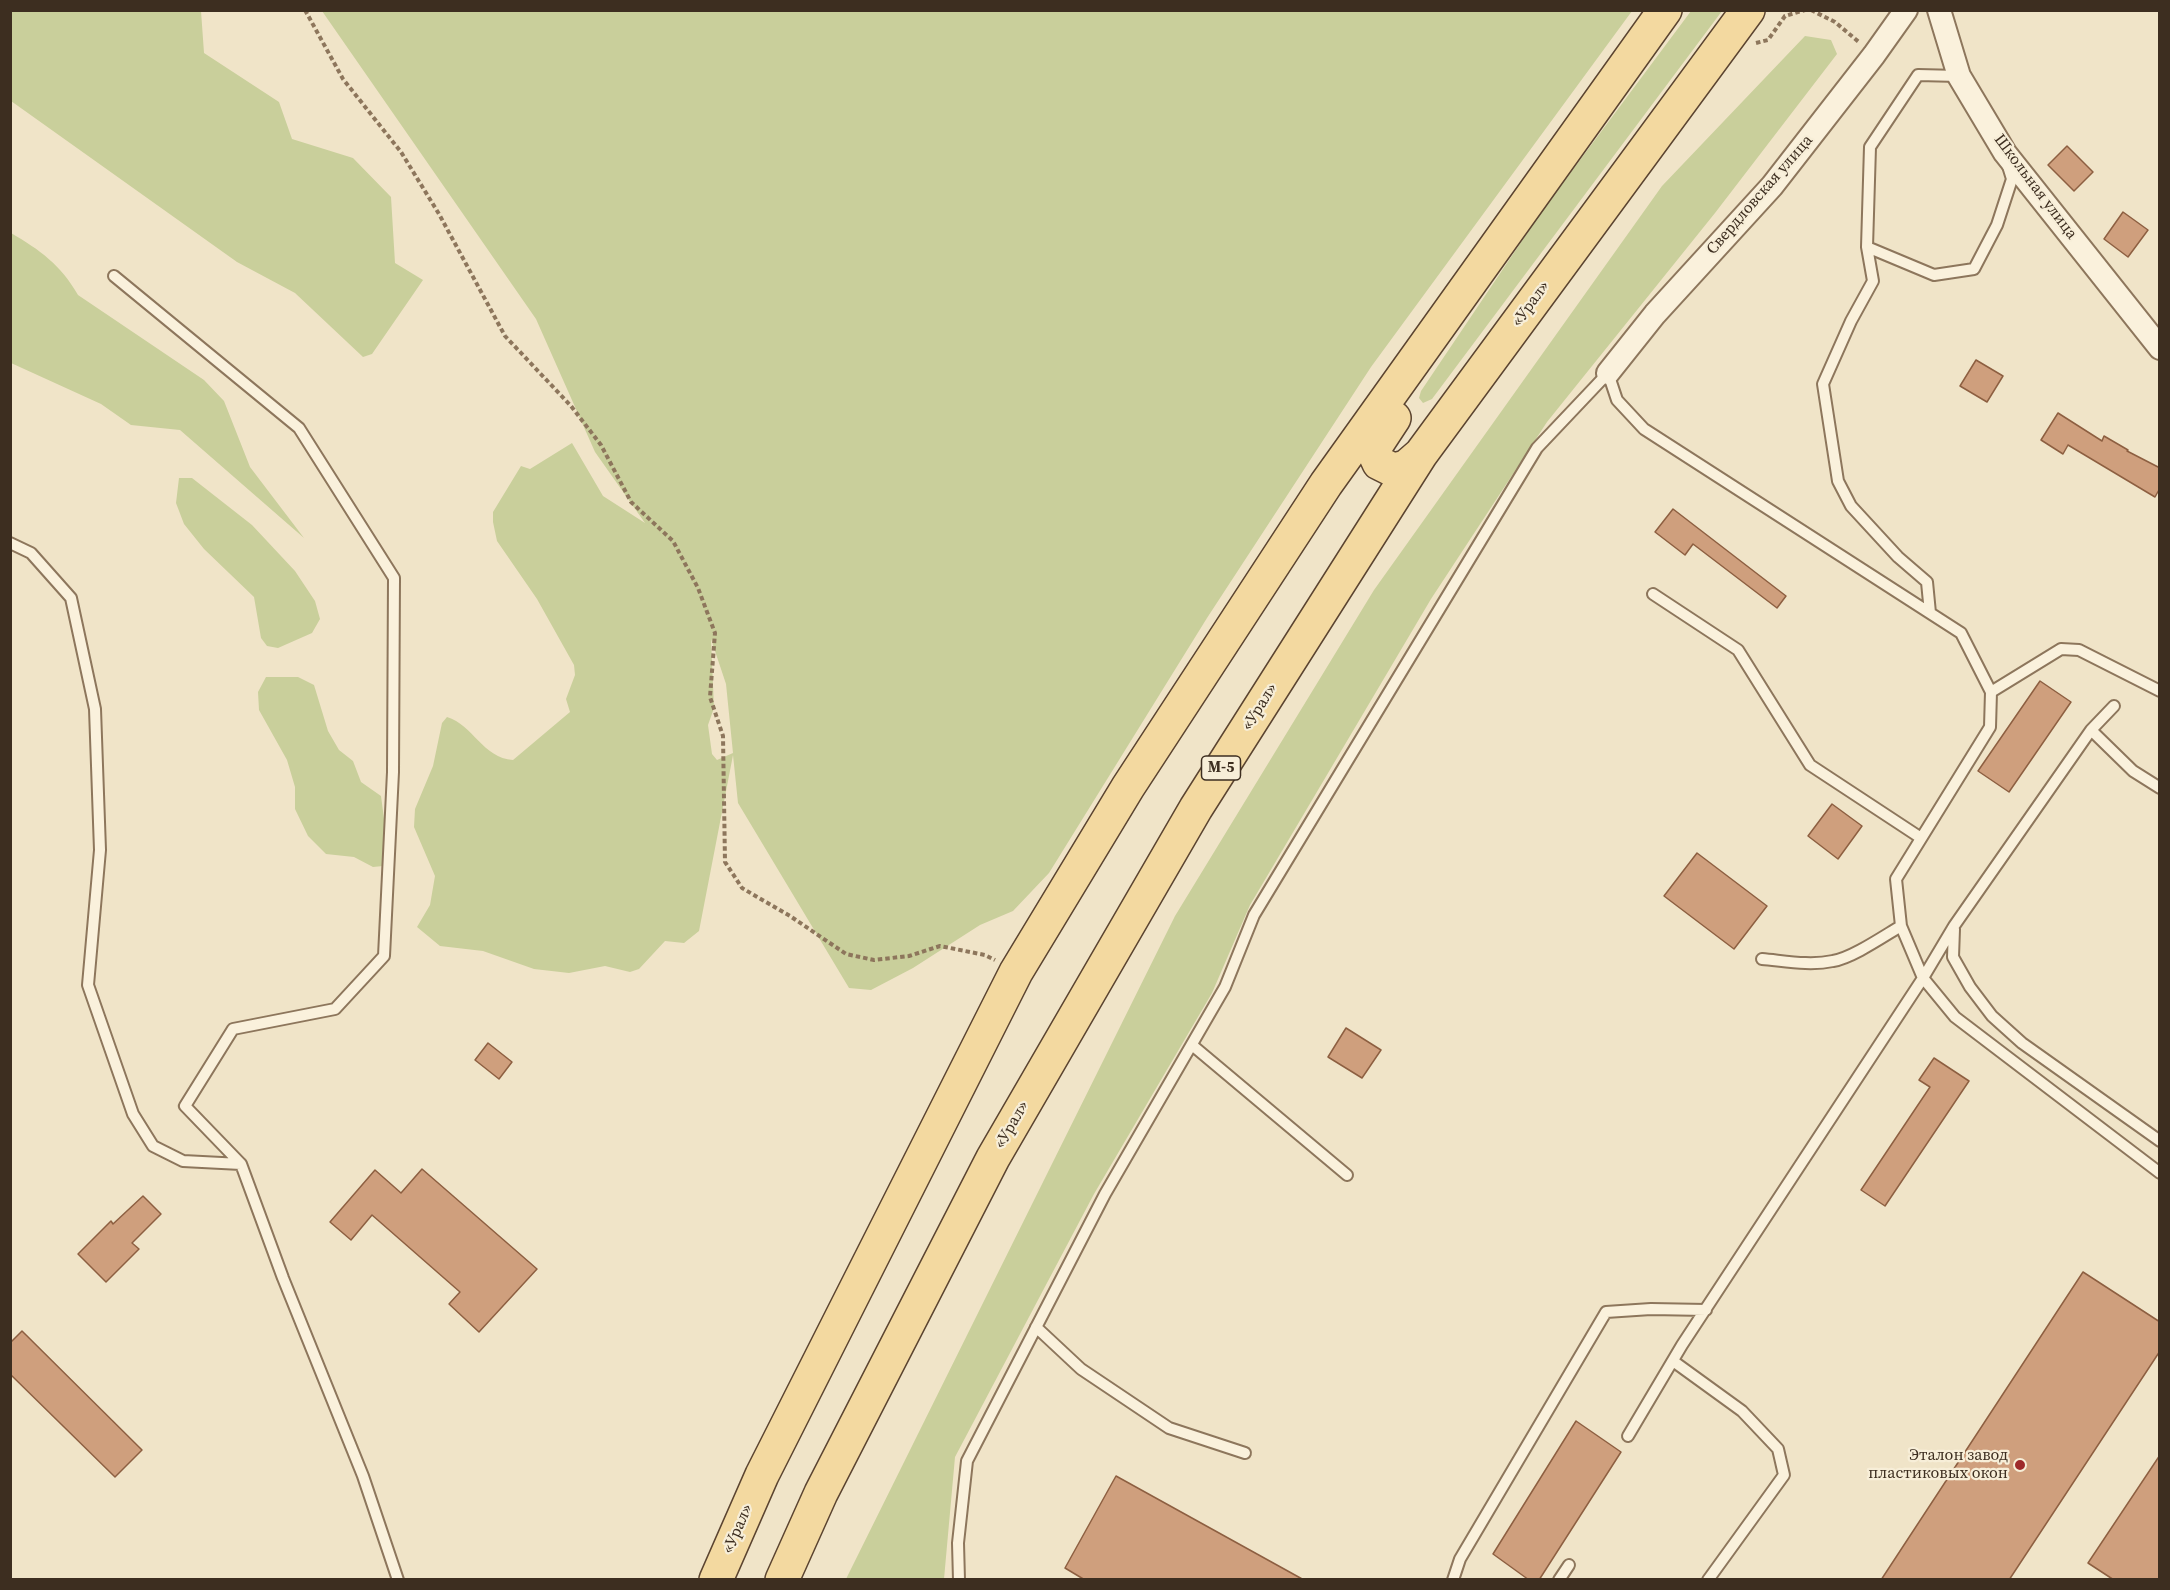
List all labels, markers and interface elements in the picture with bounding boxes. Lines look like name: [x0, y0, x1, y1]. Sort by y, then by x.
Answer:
street label: Свердловская улица: [1703, 131, 1817, 259]
street label: Школьная улица: [1989, 131, 2081, 243]
street label: «Урал»: [1508, 278, 1554, 330]
street label: «Урал»: [1238, 680, 1282, 734]
road number: М-5: [1202, 756, 1240, 780]
street label: «Урал»: [991, 1098, 1033, 1152]
place label: Эталон завод пластиковых окон: [1868, 1446, 2008, 1484]
marker: Эталон завод пластиковых окон: [2013, 1458, 2027, 1472]
street label: «Урал»: [719, 1502, 757, 1556]

